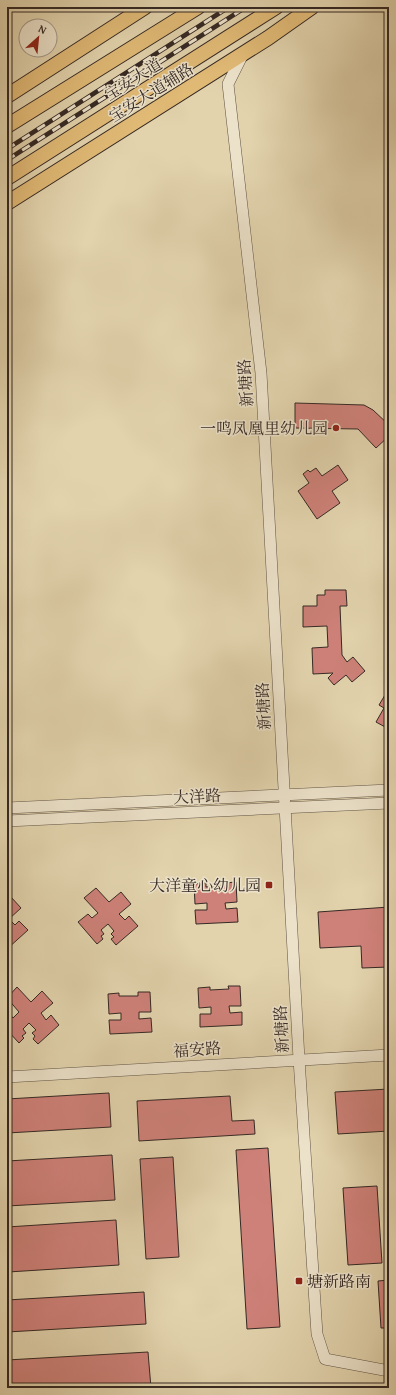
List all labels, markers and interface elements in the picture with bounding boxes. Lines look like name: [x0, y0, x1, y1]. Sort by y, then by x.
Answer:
north arrow: [18, 18, 58, 58]
text: N: [36, 20, 50, 38]
street label: 宝安大道: [99, 52, 167, 106]
street label: 宝安大道辅路: [104, 56, 198, 128]
street label: 新塘路: [231, 358, 259, 408]
place label: 一鸣凤凰里幼儿园: [200, 416, 328, 440]
marker: 一鸣凤凰里幼儿园: [331, 423, 341, 433]
street label: 新塘路: [250, 681, 276, 731]
street label: 大洋路: [172, 783, 222, 809]
place label: 大洋童心幼儿园: [149, 873, 261, 897]
marker: 大洋童心幼儿园: [264, 880, 274, 890]
street label: 新塘路: [268, 1004, 294, 1054]
street label: 福安路: [172, 1035, 222, 1063]
place label: 塘新路南: [307, 1269, 371, 1293]
marker: 塘新路南: [294, 1276, 304, 1286]

